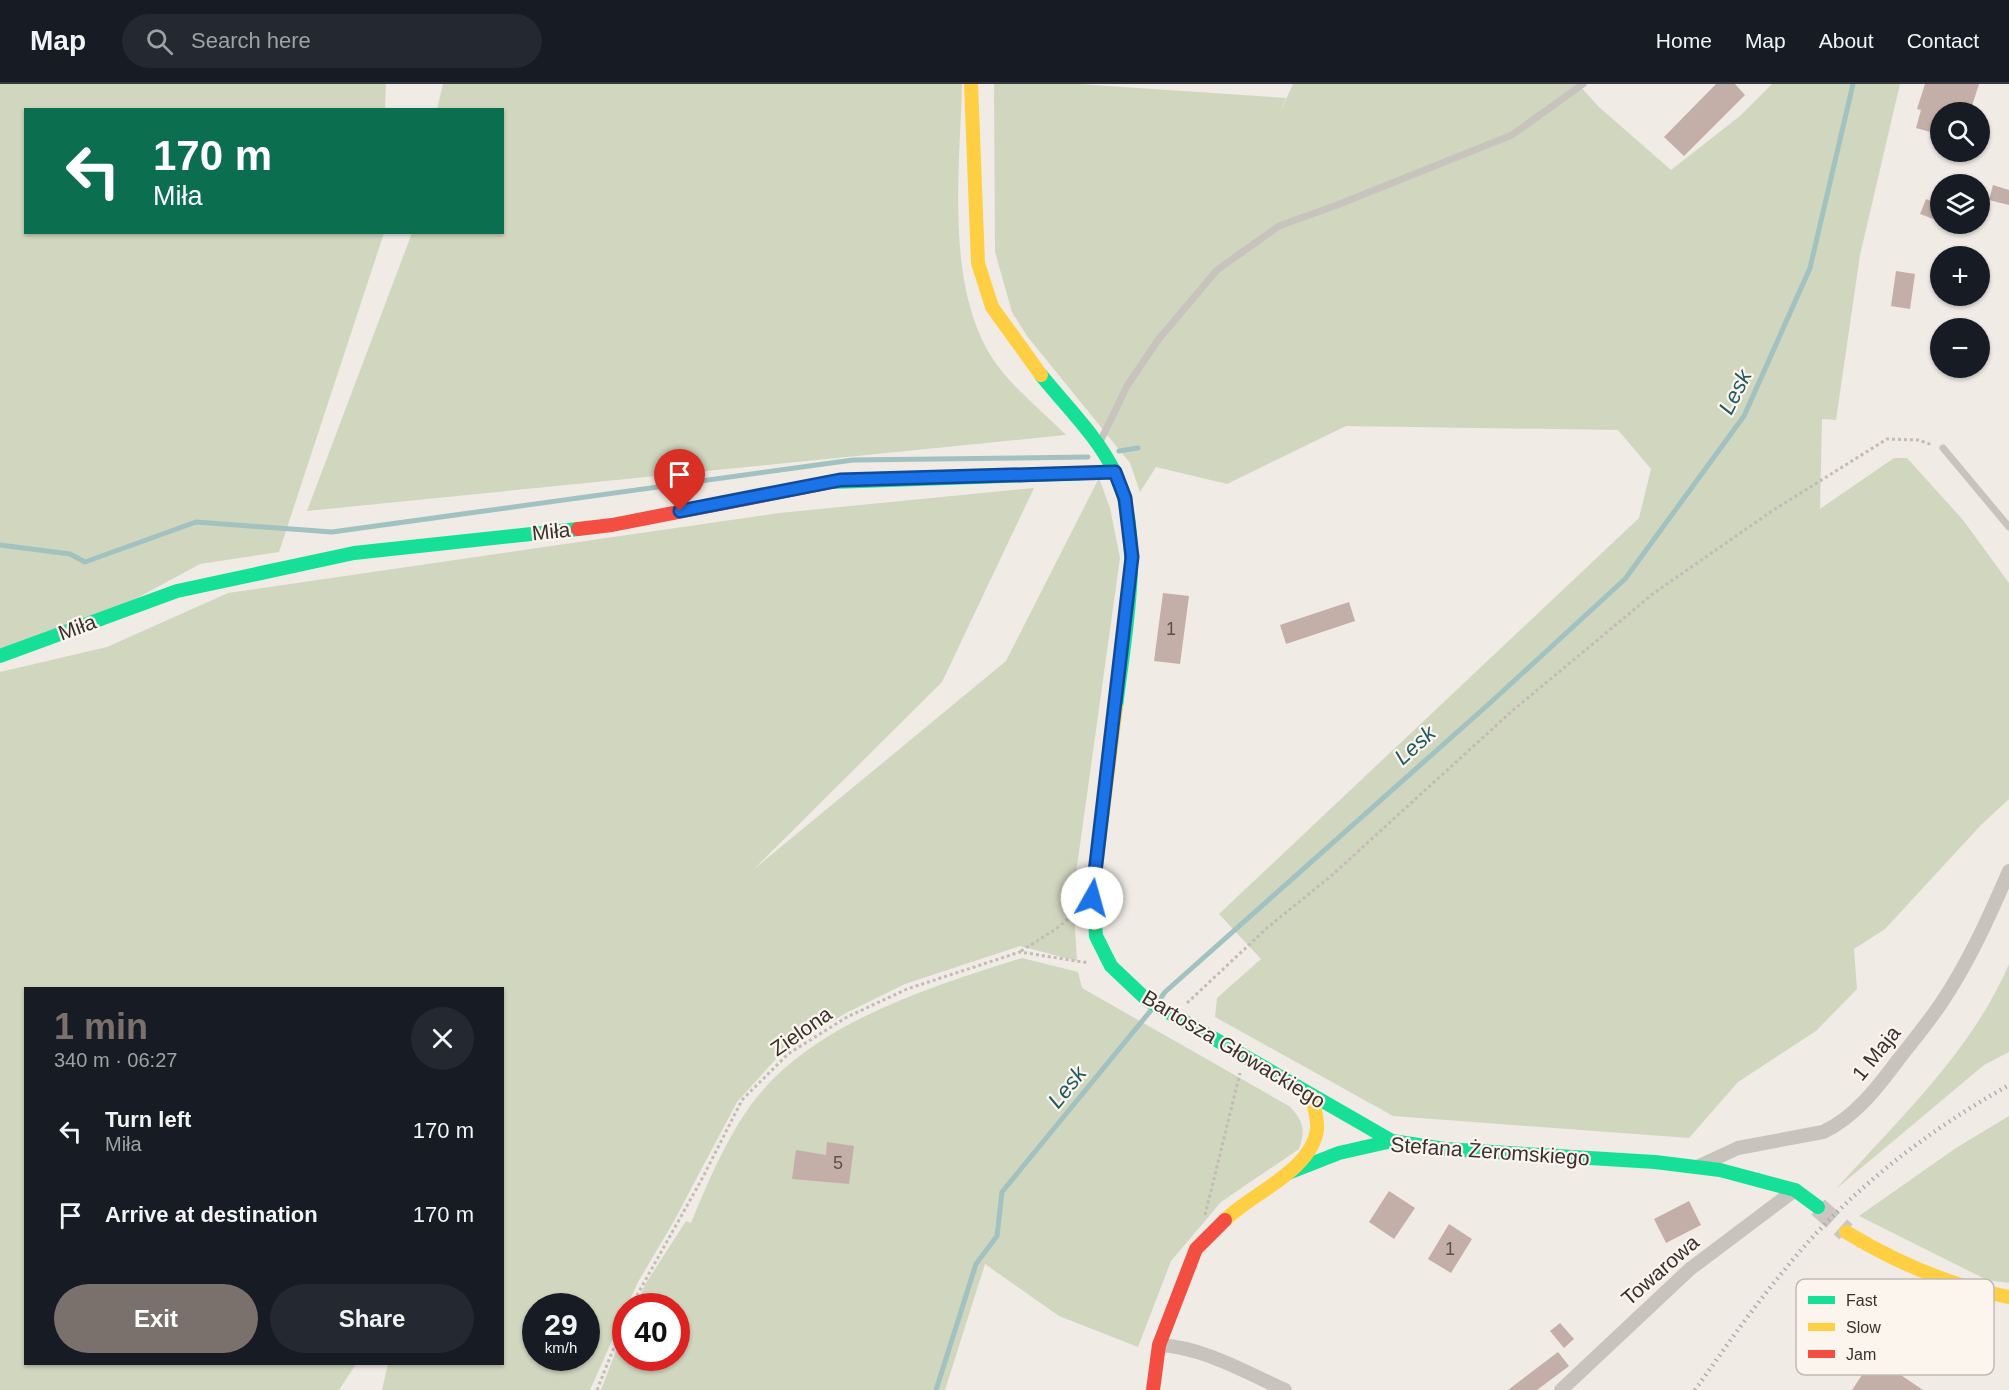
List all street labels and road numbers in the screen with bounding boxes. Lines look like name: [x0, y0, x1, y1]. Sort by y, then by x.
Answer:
street label: Miła: [531, 518, 572, 544]
street label: Miła: [55, 610, 99, 644]
street label: Bartosza Głowackiego: [1139, 985, 1329, 1113]
street label: Zielona: [766, 1002, 836, 1060]
street label: 1 Maja: [1847, 1021, 1905, 1085]
street label: Stefana Żeromskiego: [1390, 1133, 1590, 1169]
street label: Towarowa: [1617, 1230, 1703, 1310]

